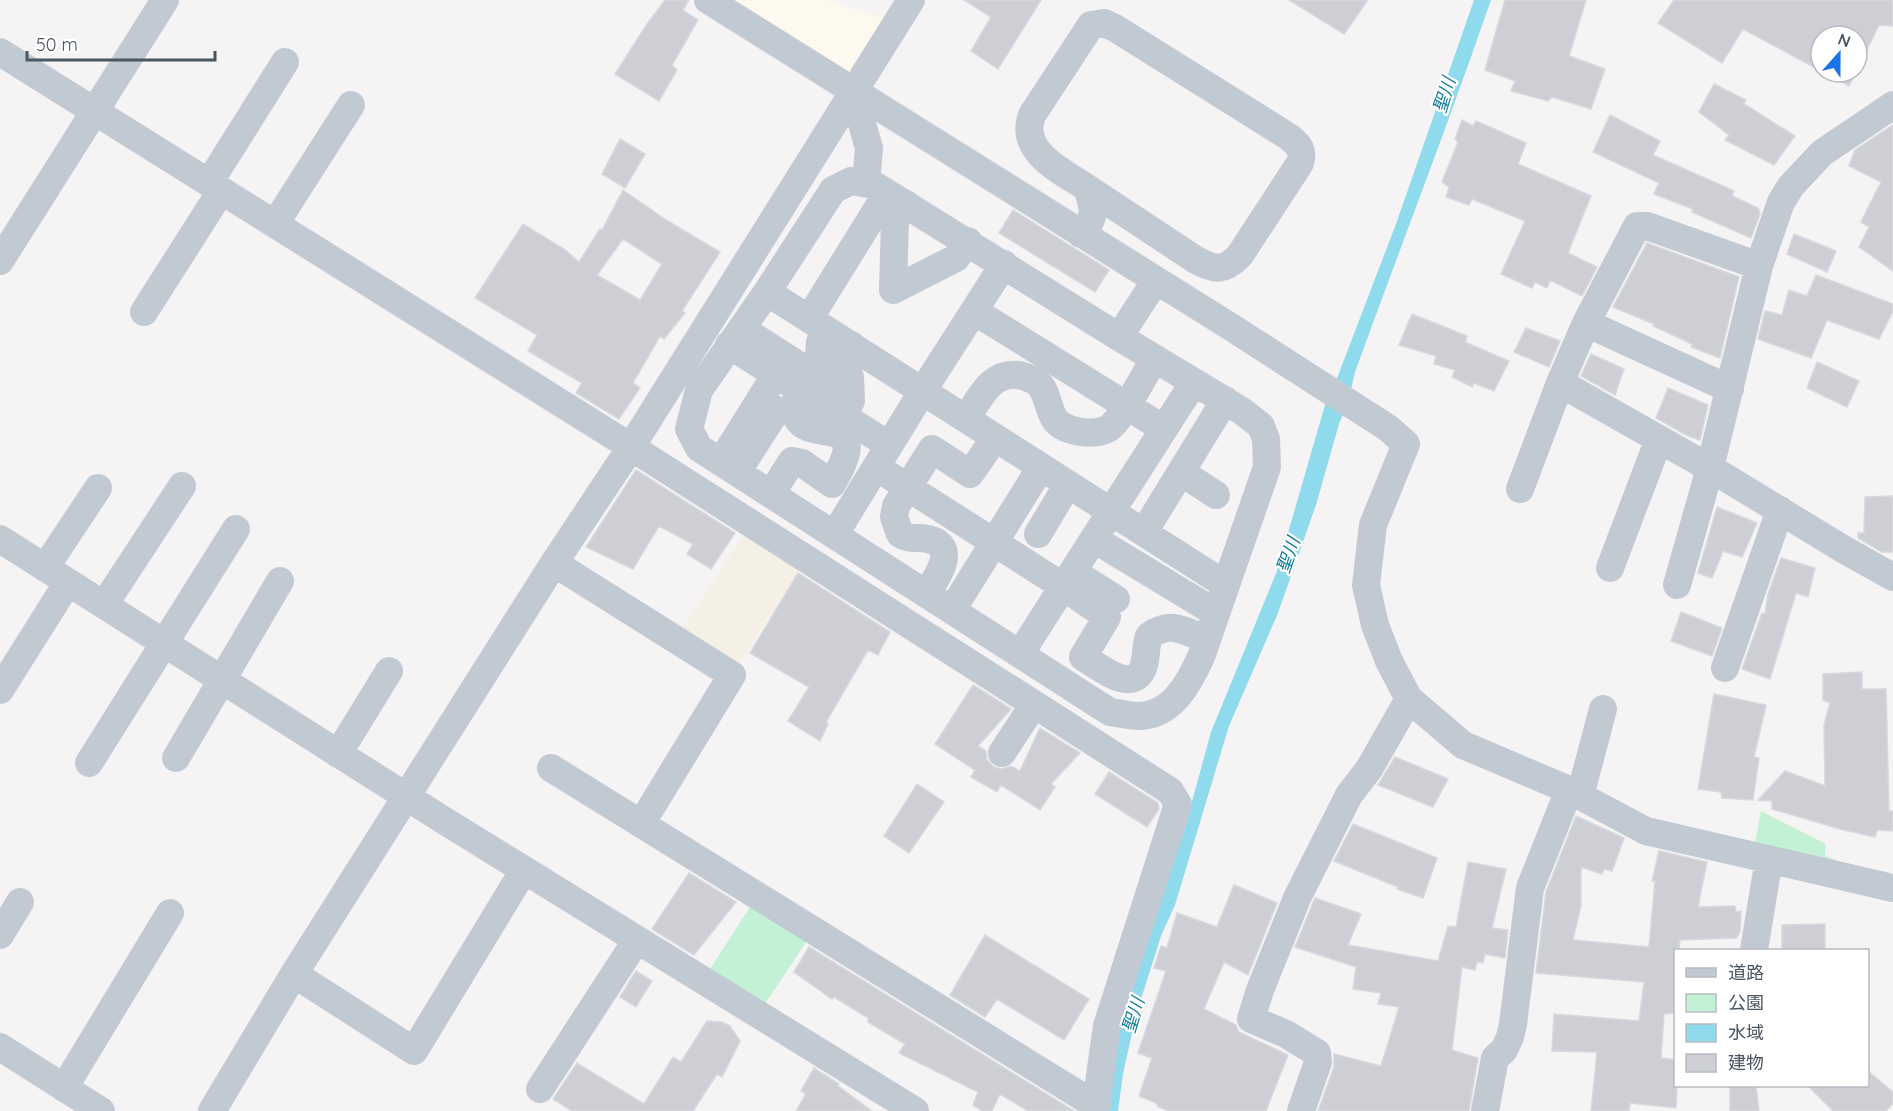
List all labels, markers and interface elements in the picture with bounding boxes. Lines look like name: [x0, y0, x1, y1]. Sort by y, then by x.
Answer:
scale bar: [27, 24, 214, 62]
north arrow: [1809, 24, 1869, 84]
text: N: [1835, 29, 1853, 51]
text: 50 m: [36, 33, 78, 56]
water label: 聖川: [1428, 73, 1461, 116]
water label: 聖川: [1271, 532, 1305, 576]
legend: [1674, 949, 1869, 1087]
text: 道路: [1728, 961, 1764, 984]
text: 公園: [1728, 991, 1764, 1014]
water label: 聖川: [1117, 993, 1150, 1036]
text: 水域: [1728, 1021, 1764, 1044]
text: 建物: [1728, 1051, 1764, 1074]

